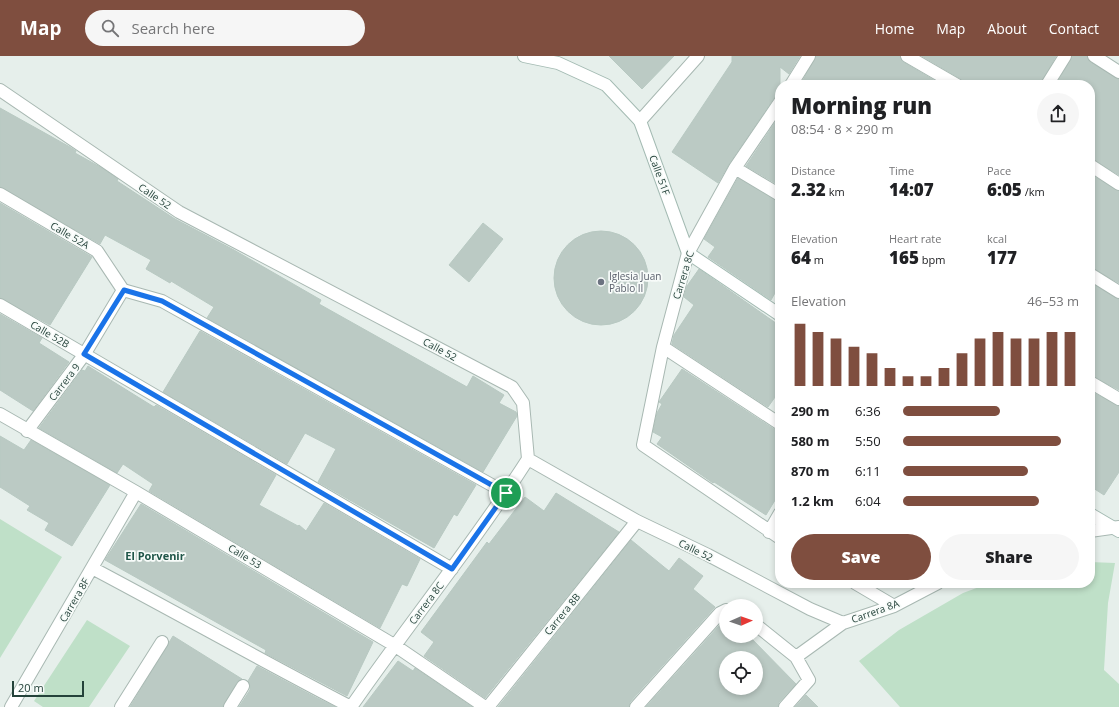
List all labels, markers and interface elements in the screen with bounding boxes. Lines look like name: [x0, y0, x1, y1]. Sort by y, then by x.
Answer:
search box: [85, 10, 365, 46]
text: Map: [20, 15, 61, 41]
icon: search: [99, 17, 121, 39]
text: Search here: [131, 18, 215, 38]
text: Home: [875, 19, 914, 38]
text: Map: [936, 19, 965, 38]
text: About: [987, 19, 1027, 38]
text: Contact: [1049, 19, 1099, 38]
text: Morning run: [791, 90, 932, 120]
button: share: [1037, 93, 1079, 135]
text: 08:54 · 8 × 290 m: [791, 120, 894, 138]
street label: Calle 51F: [646, 153, 674, 197]
text: Distance: [791, 163, 835, 178]
text: Time: [889, 163, 914, 178]
text: Pace: [987, 163, 1011, 178]
text: 2.32: [791, 178, 826, 201]
text: 14:07: [889, 178, 934, 201]
text: 6:05: [987, 178, 1022, 201]
street label: Calle 52: [136, 180, 174, 212]
text: km: [826, 184, 845, 199]
text: /km: [1022, 184, 1045, 199]
street label: Calle 52A: [48, 218, 93, 252]
text: Elevation: [791, 231, 838, 246]
text: Heart rate: [889, 231, 941, 246]
text: kcal: [987, 231, 1007, 246]
text: 64: [791, 246, 811, 269]
text: 165: [889, 246, 919, 269]
text: 177: [987, 246, 1017, 269]
street label: Carrera 8C: [669, 249, 697, 301]
text: m: [811, 252, 824, 267]
text: bpm: [919, 252, 945, 267]
place label: Iglesia Juan Pablo II: [609, 269, 661, 295]
marker: Iglesia Juan Pablo II: [596, 277, 606, 287]
text: Elevation: [791, 292, 846, 310]
text: 46–53 m: [1027, 292, 1079, 310]
street label: Calle 52B: [28, 317, 72, 351]
street label: Calle 52: [421, 334, 460, 364]
street label: Carrera 9: [45, 360, 83, 404]
text: 290 m: [791, 402, 829, 420]
text: 6:36: [855, 402, 881, 420]
text: 580 m: [791, 432, 829, 450]
text: 5:50: [855, 432, 881, 450]
text: 870 m: [791, 462, 829, 480]
text: 6:11: [855, 462, 881, 480]
pin: [489, 476, 523, 510]
icon: arrive: [495, 482, 517, 504]
text: 1.2 km: [791, 492, 834, 510]
text: 6:04: [855, 492, 881, 510]
button: Save: [791, 534, 931, 580]
button: Share: [939, 534, 1079, 580]
street label: Calle 52: [677, 536, 716, 564]
street label: Calle 53: [226, 541, 265, 572]
district label: El Porvenir: [125, 548, 185, 563]
street label: Carrera 8F: [56, 575, 92, 625]
street label: Carrera 8C: [405, 579, 447, 627]
street label: Carrera 8B: [541, 590, 583, 638]
street label: Carrera 8A: [849, 596, 901, 626]
north arrow: [719, 599, 763, 643]
map controls: [719, 599, 763, 695]
button: locate: [719, 651, 763, 695]
scale bar: [12, 679, 84, 698]
text: 20 m: [18, 680, 44, 695]

